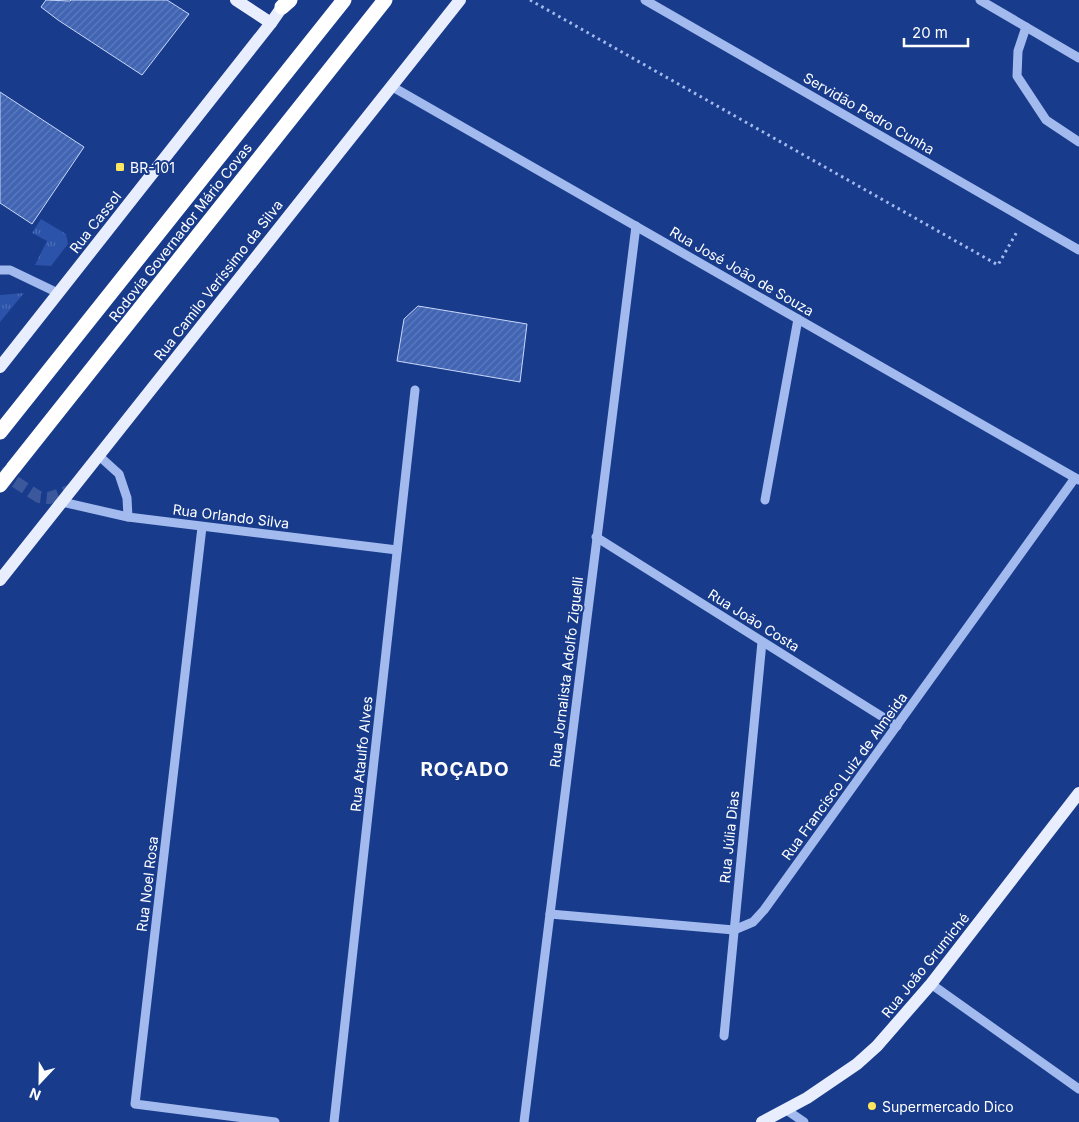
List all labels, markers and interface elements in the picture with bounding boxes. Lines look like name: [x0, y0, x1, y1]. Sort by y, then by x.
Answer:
scale bar: [904, 15, 968, 47]
text: 20 m: [912, 23, 948, 42]
street label: Servidão Pedro Cunha: [800, 69, 938, 157]
street label: Rodovia Governador Mário Covas: [105, 139, 255, 325]
place label: BR-101: [130, 159, 175, 176]
marker: BR-101: [114, 161, 126, 173]
street label: Rua Cassol: [66, 188, 124, 256]
street label: Rua Camilo Veríssimo da Silva: [150, 196, 286, 364]
street label: Rua José João de Souza: [667, 223, 817, 319]
street label: Rua Orlando Silva: [172, 500, 290, 532]
street label: Rua Jornalista Adolfo Ziguelli: [546, 576, 586, 768]
street label: Rua João Costa: [705, 585, 803, 655]
street label: Rua Francisco Luiz de Almeida: [778, 689, 910, 863]
street label: Rua Ataulfo Alves: [346, 695, 376, 813]
district label: ROÇADO: [420, 758, 510, 781]
street label: Rua Júlia Dias: [716, 790, 742, 884]
street label: Rua Noel Rosa: [133, 835, 161, 933]
street label: Rua João Grumiché: [878, 909, 972, 1021]
north arrow: [15, 1057, 65, 1107]
text: N: [27, 1085, 43, 1104]
place label: Supermercado Dico: [882, 1098, 1014, 1115]
marker: Supermercado Dico: [866, 1100, 878, 1112]

